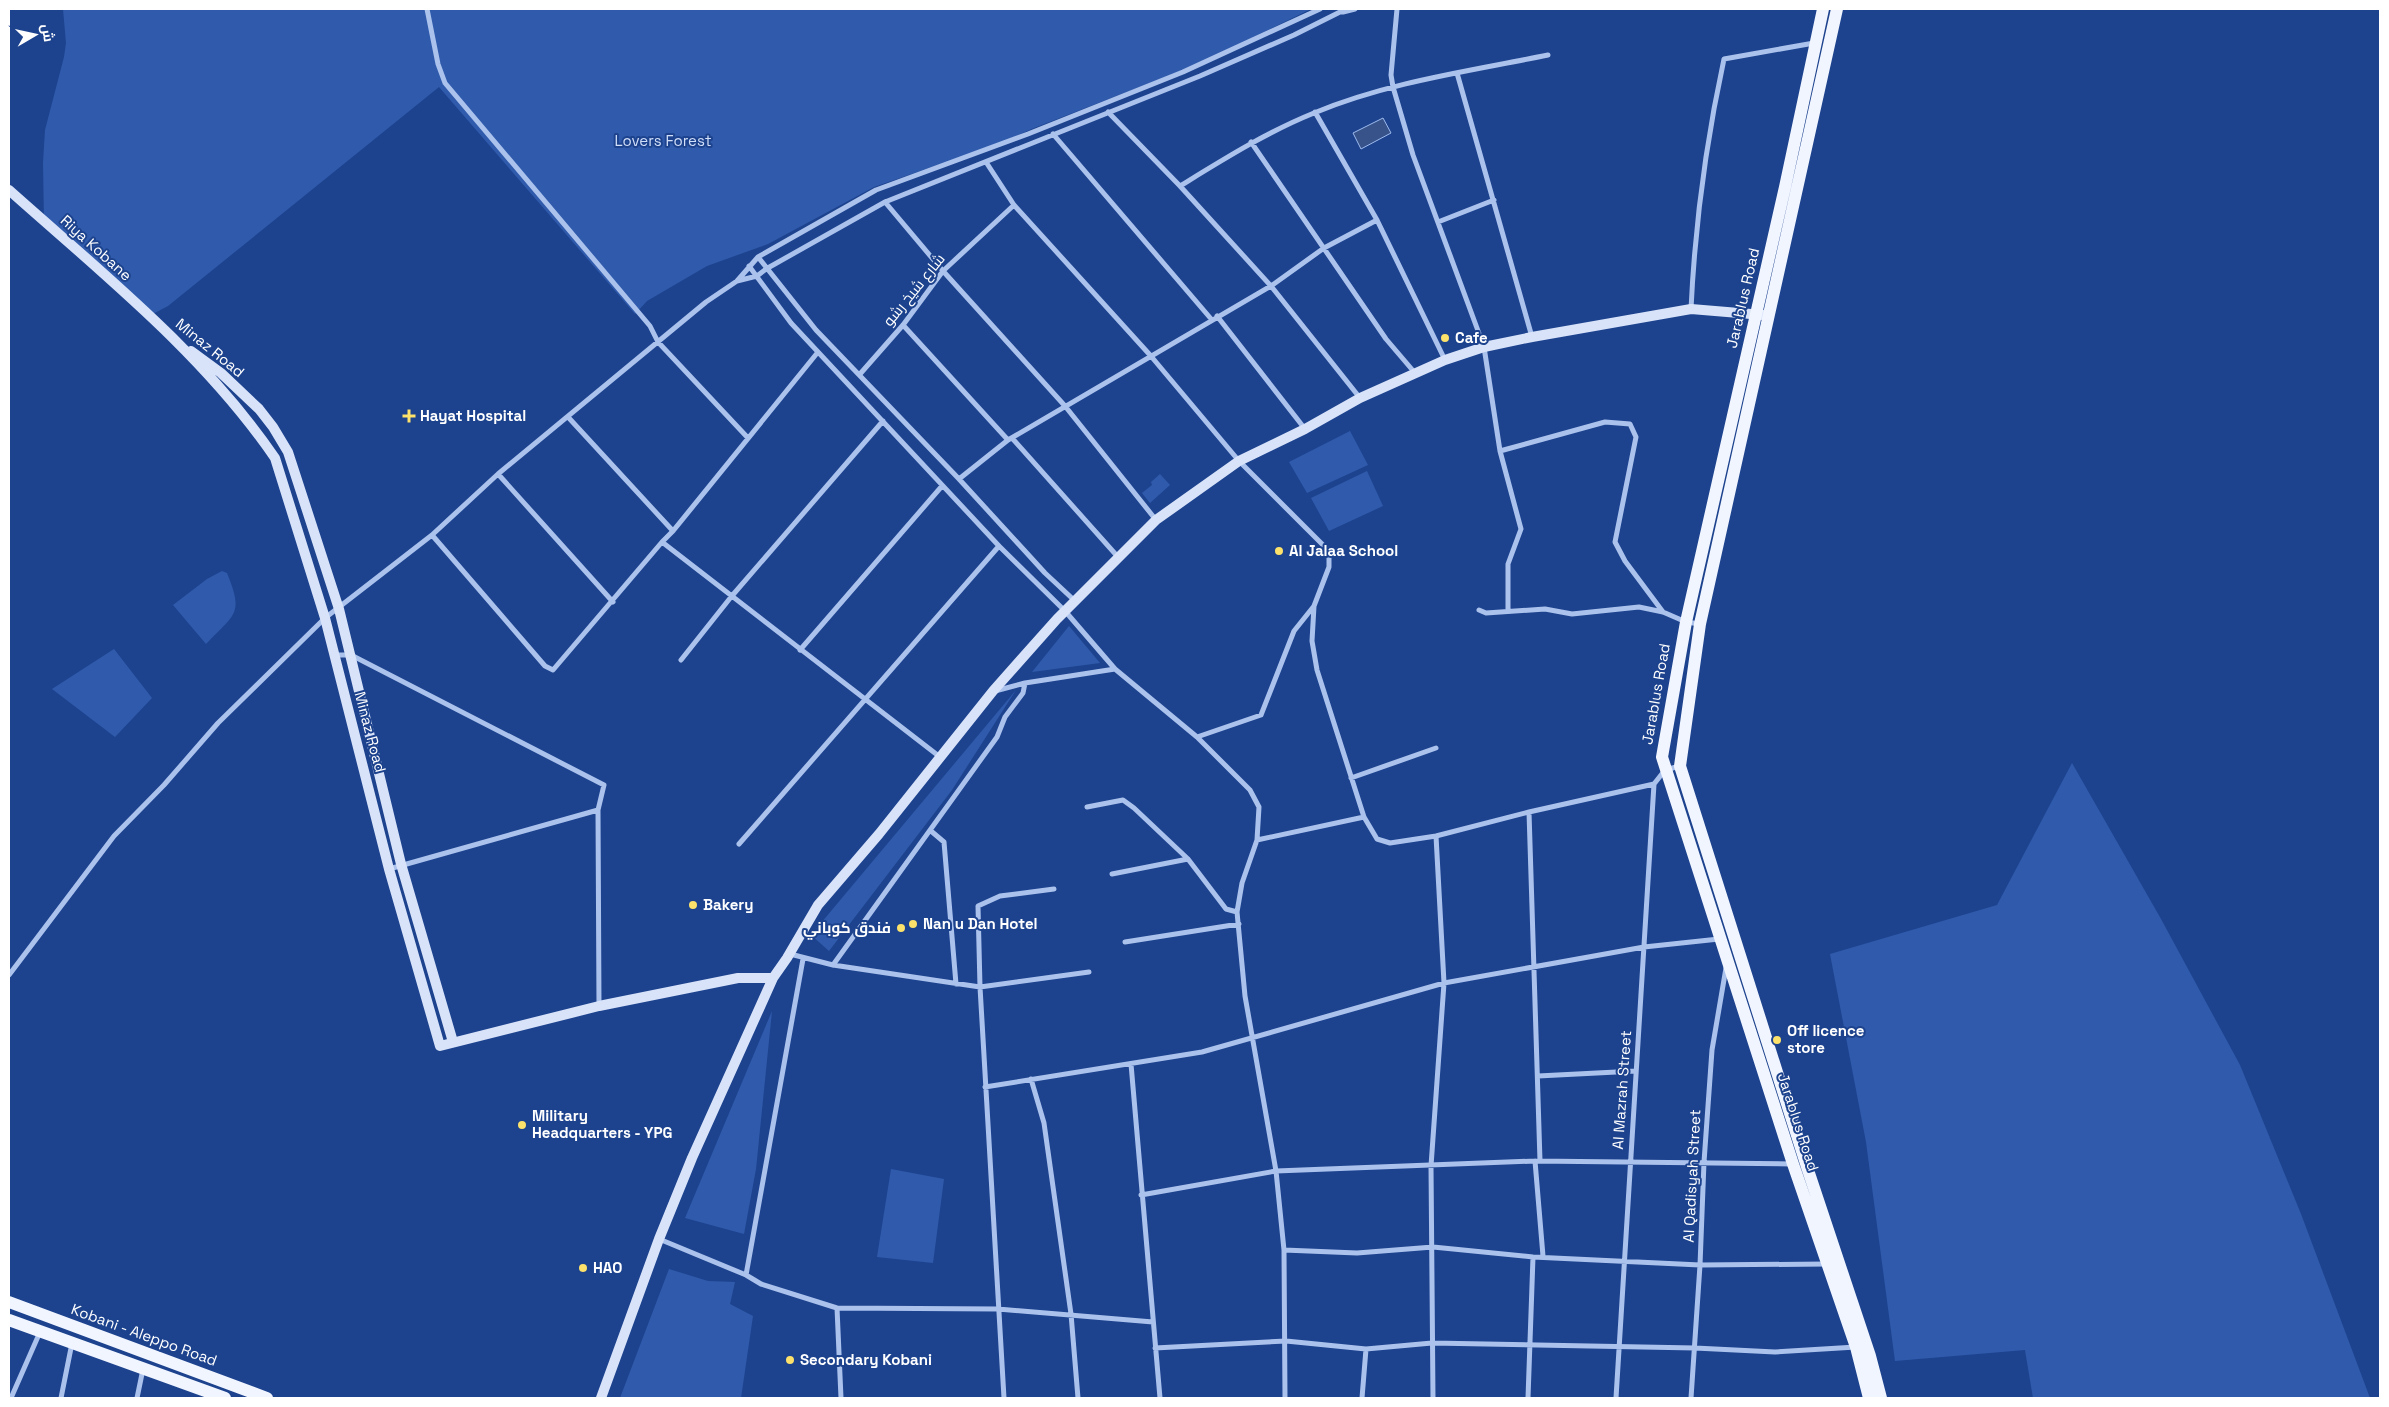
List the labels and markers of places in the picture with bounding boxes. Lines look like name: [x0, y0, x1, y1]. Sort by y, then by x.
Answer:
place label: Cafe: [1455, 328, 1488, 347]
marker: Cafe: [1439, 332, 1451, 344]
place label: Hayat Hospital: [420, 406, 526, 425]
marker: Hayat Hospital: [402, 409, 416, 423]
place label: Al Jalaa School: [1289, 541, 1398, 560]
marker: Al Jalaa School: [1273, 545, 1285, 557]
place label: Bakery: [703, 895, 753, 914]
marker: Bakery: [687, 899, 699, 911]
place label: Nan u Dan Hotel: [923, 914, 1038, 933]
place label: فندق كوباني: [803, 918, 891, 940]
marker: Nan u Dan Hotel: [907, 918, 919, 930]
marker: فندق كوباني: [895, 922, 907, 934]
place label: Off licence store: [1787, 1021, 1865, 1057]
marker: Off licence store: [1771, 1034, 1783, 1046]
place label: Military Headquarters - YPG: [532, 1106, 672, 1142]
marker: Military Headquarters - YPG: [516, 1119, 528, 1131]
place label: HAO: [593, 1258, 622, 1277]
marker: HAO: [577, 1262, 589, 1274]
place label: Secondary Kobani: [800, 1350, 932, 1369]
marker: Secondary Kobani: [784, 1354, 796, 1366]

